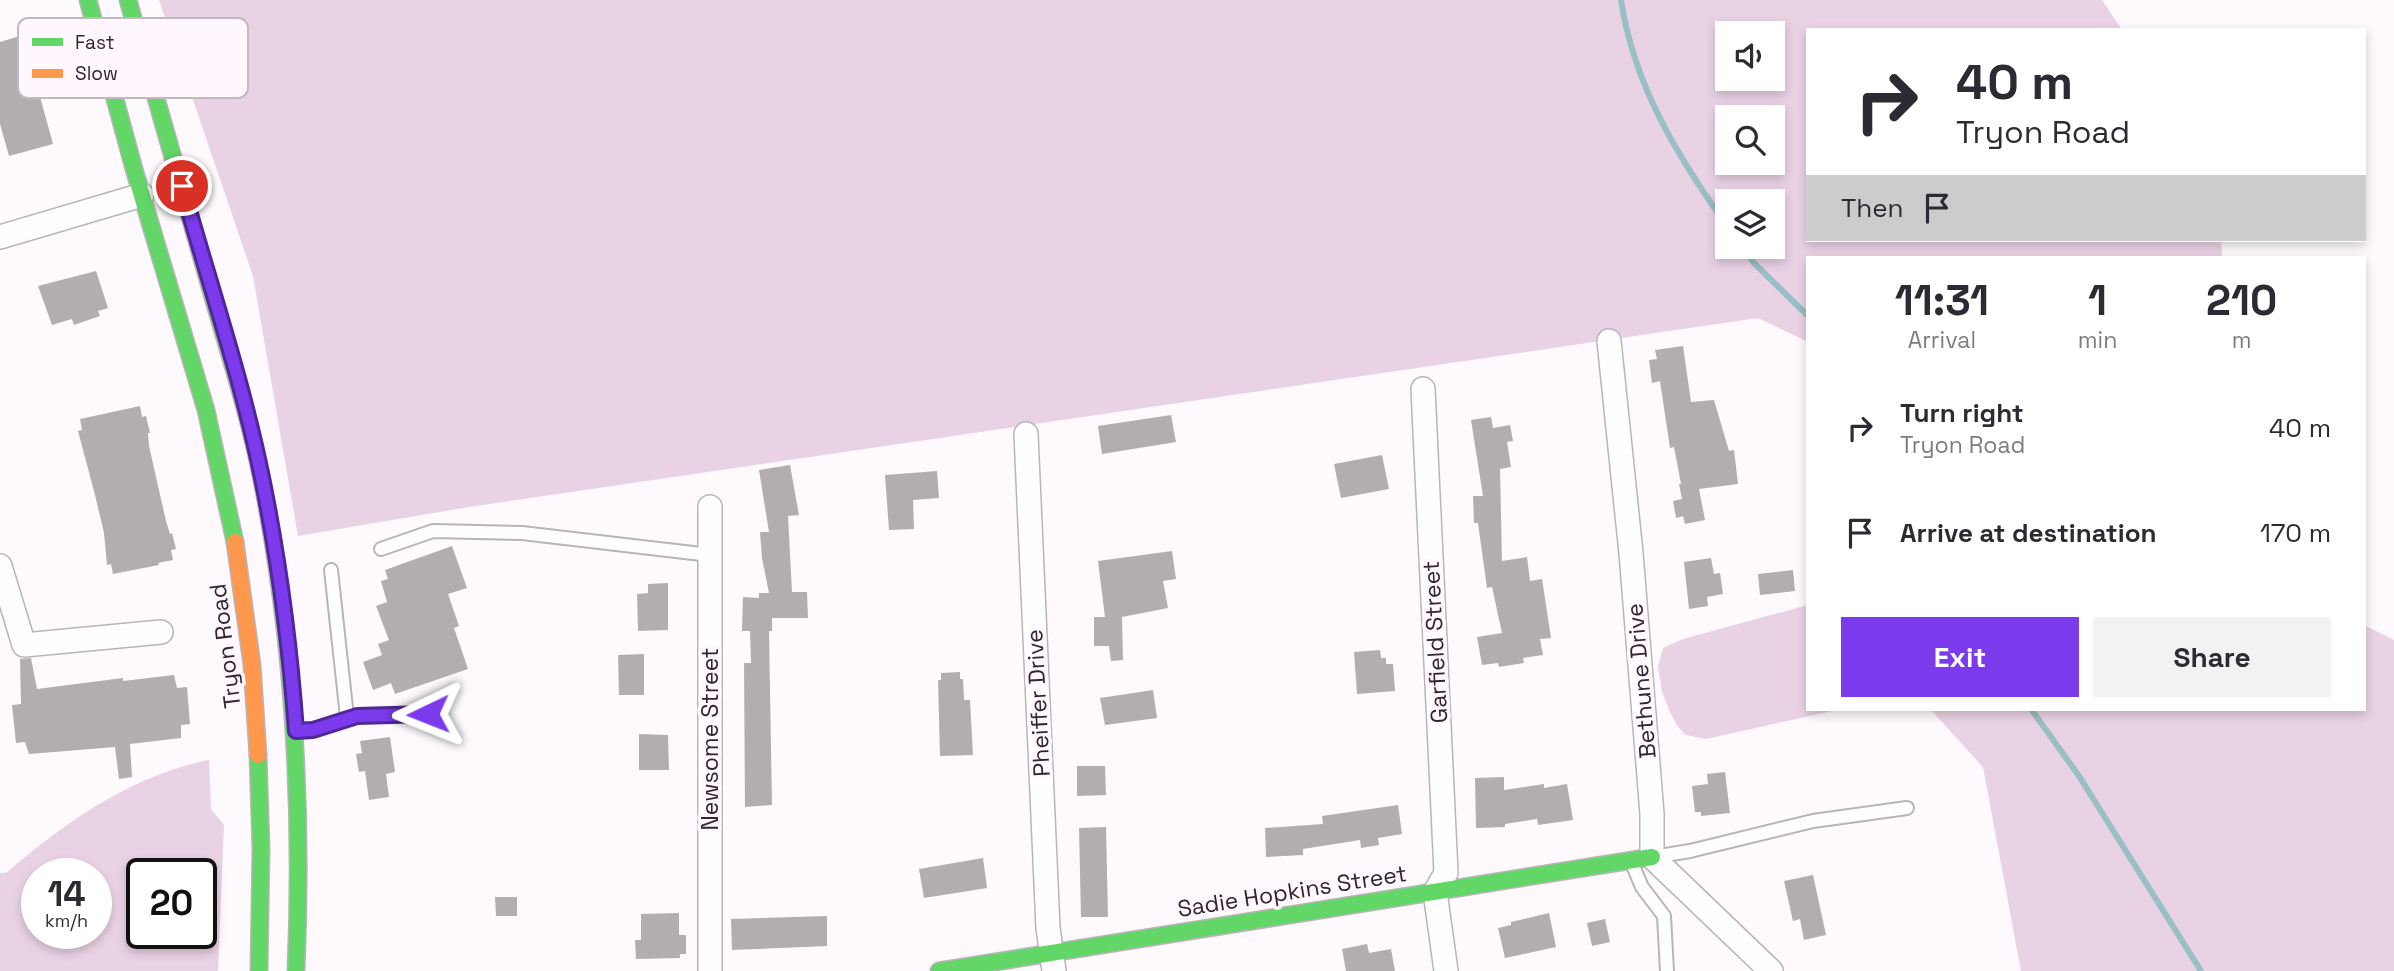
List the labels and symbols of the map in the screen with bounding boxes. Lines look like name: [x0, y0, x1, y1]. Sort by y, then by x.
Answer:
legend: [18, 18, 248, 98]
text: Fast: [75, 30, 115, 55]
text: Slow: [75, 61, 118, 86]
pin: [152, 156, 212, 216]
street label: Garfield Street: [1416, 560, 1454, 724]
street label: Tryon Road: [202, 582, 248, 710]
street label: Bethune Drive: [1619, 602, 1663, 760]
street label: Pheiffer Drive: [1019, 629, 1057, 777]
street label: Newsome Street: [695, 648, 725, 830]
position arrow: [391, 677, 465, 751]
speed limit sign: 20: [126, 858, 217, 949]
street label: Sadie Hopkins Street: [1175, 858, 1409, 924]

